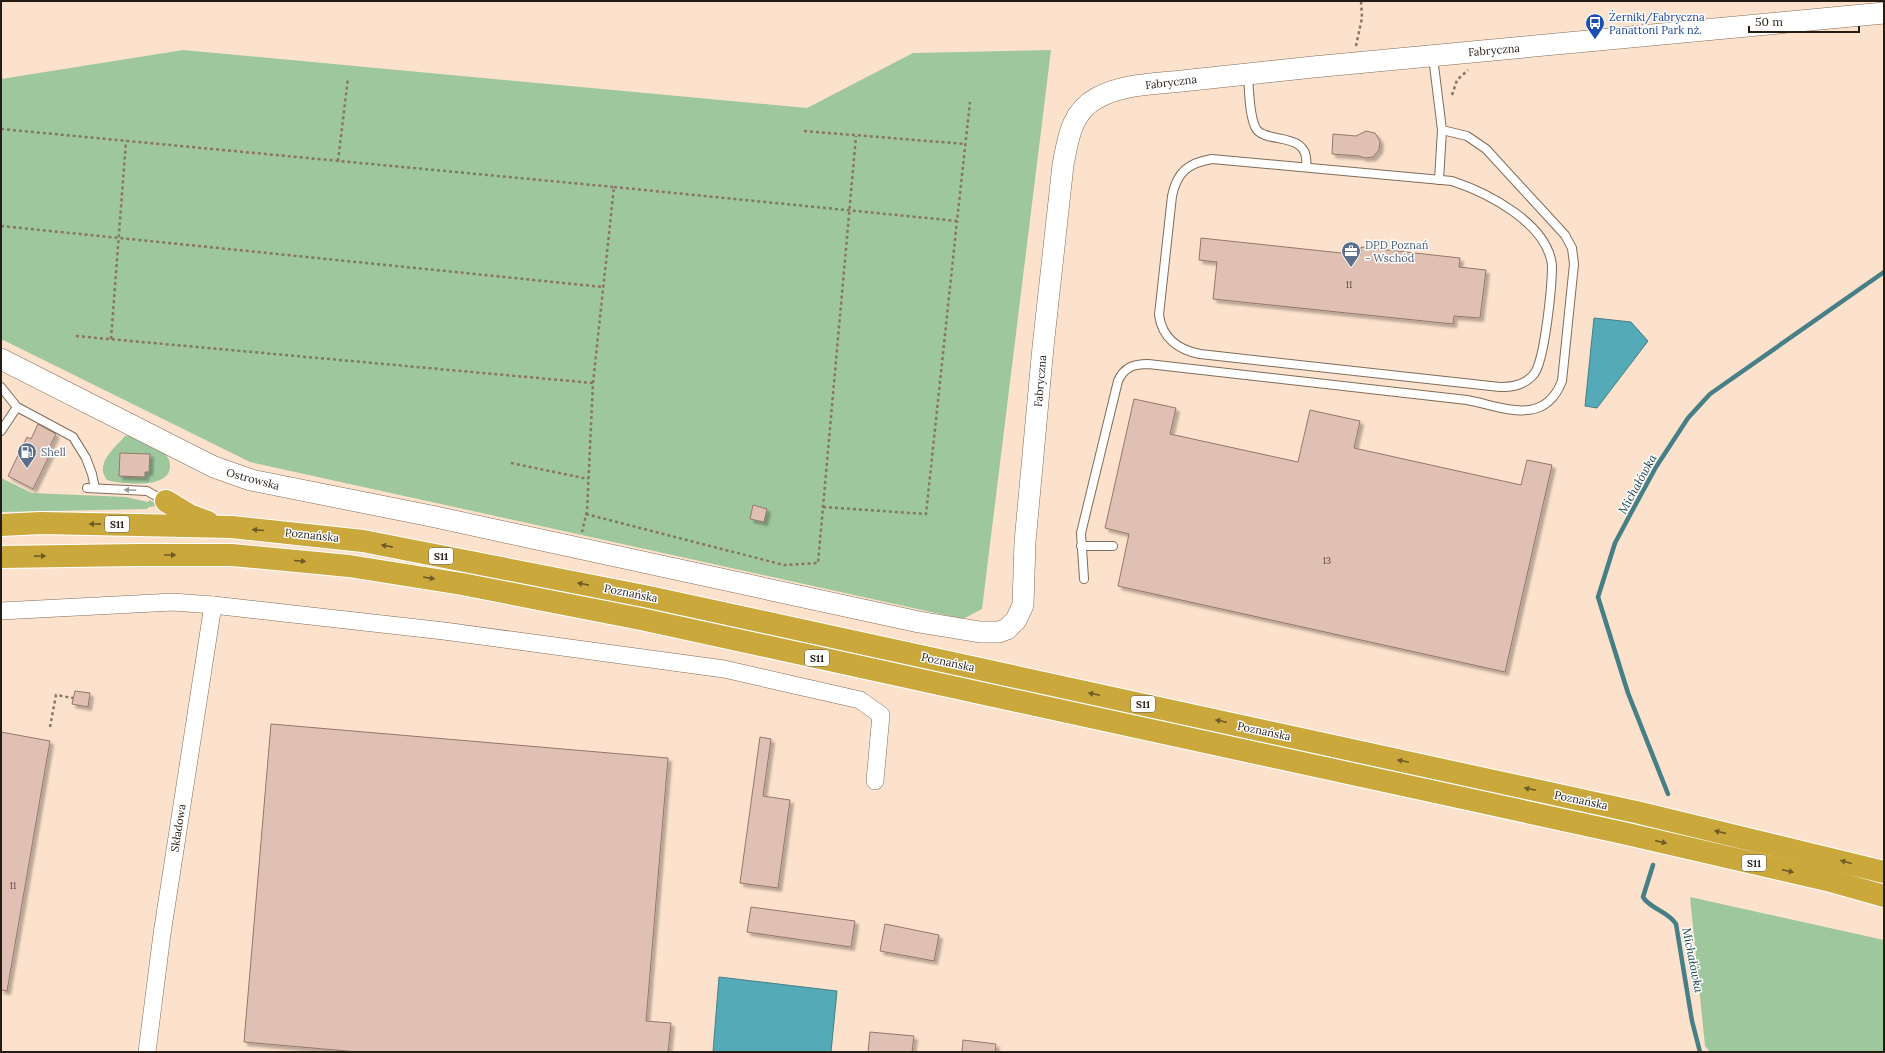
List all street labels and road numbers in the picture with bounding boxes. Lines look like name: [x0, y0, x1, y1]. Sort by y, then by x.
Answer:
street label: Fabryczna: [1467, 41, 1521, 59]
street label: Fabryczna: [1144, 72, 1198, 92]
street label: Fabryczna: [1031, 354, 1049, 408]
street label: Ostrowska: [225, 465, 281, 493]
road number: S11: [105, 516, 129, 532]
street label: Poznańska: [284, 525, 340, 545]
road number: S11: [429, 548, 453, 564]
street label: Poznańska: [603, 581, 659, 605]
road number: S11: [805, 650, 829, 666]
street label: Poznańska: [920, 650, 976, 675]
road number: S11: [1131, 696, 1155, 712]
street label: Poznańska: [1236, 719, 1292, 744]
street label: Poznańska: [1553, 788, 1609, 813]
street label: Składowa: [167, 803, 189, 853]
road number: S11: [1742, 855, 1766, 871]

